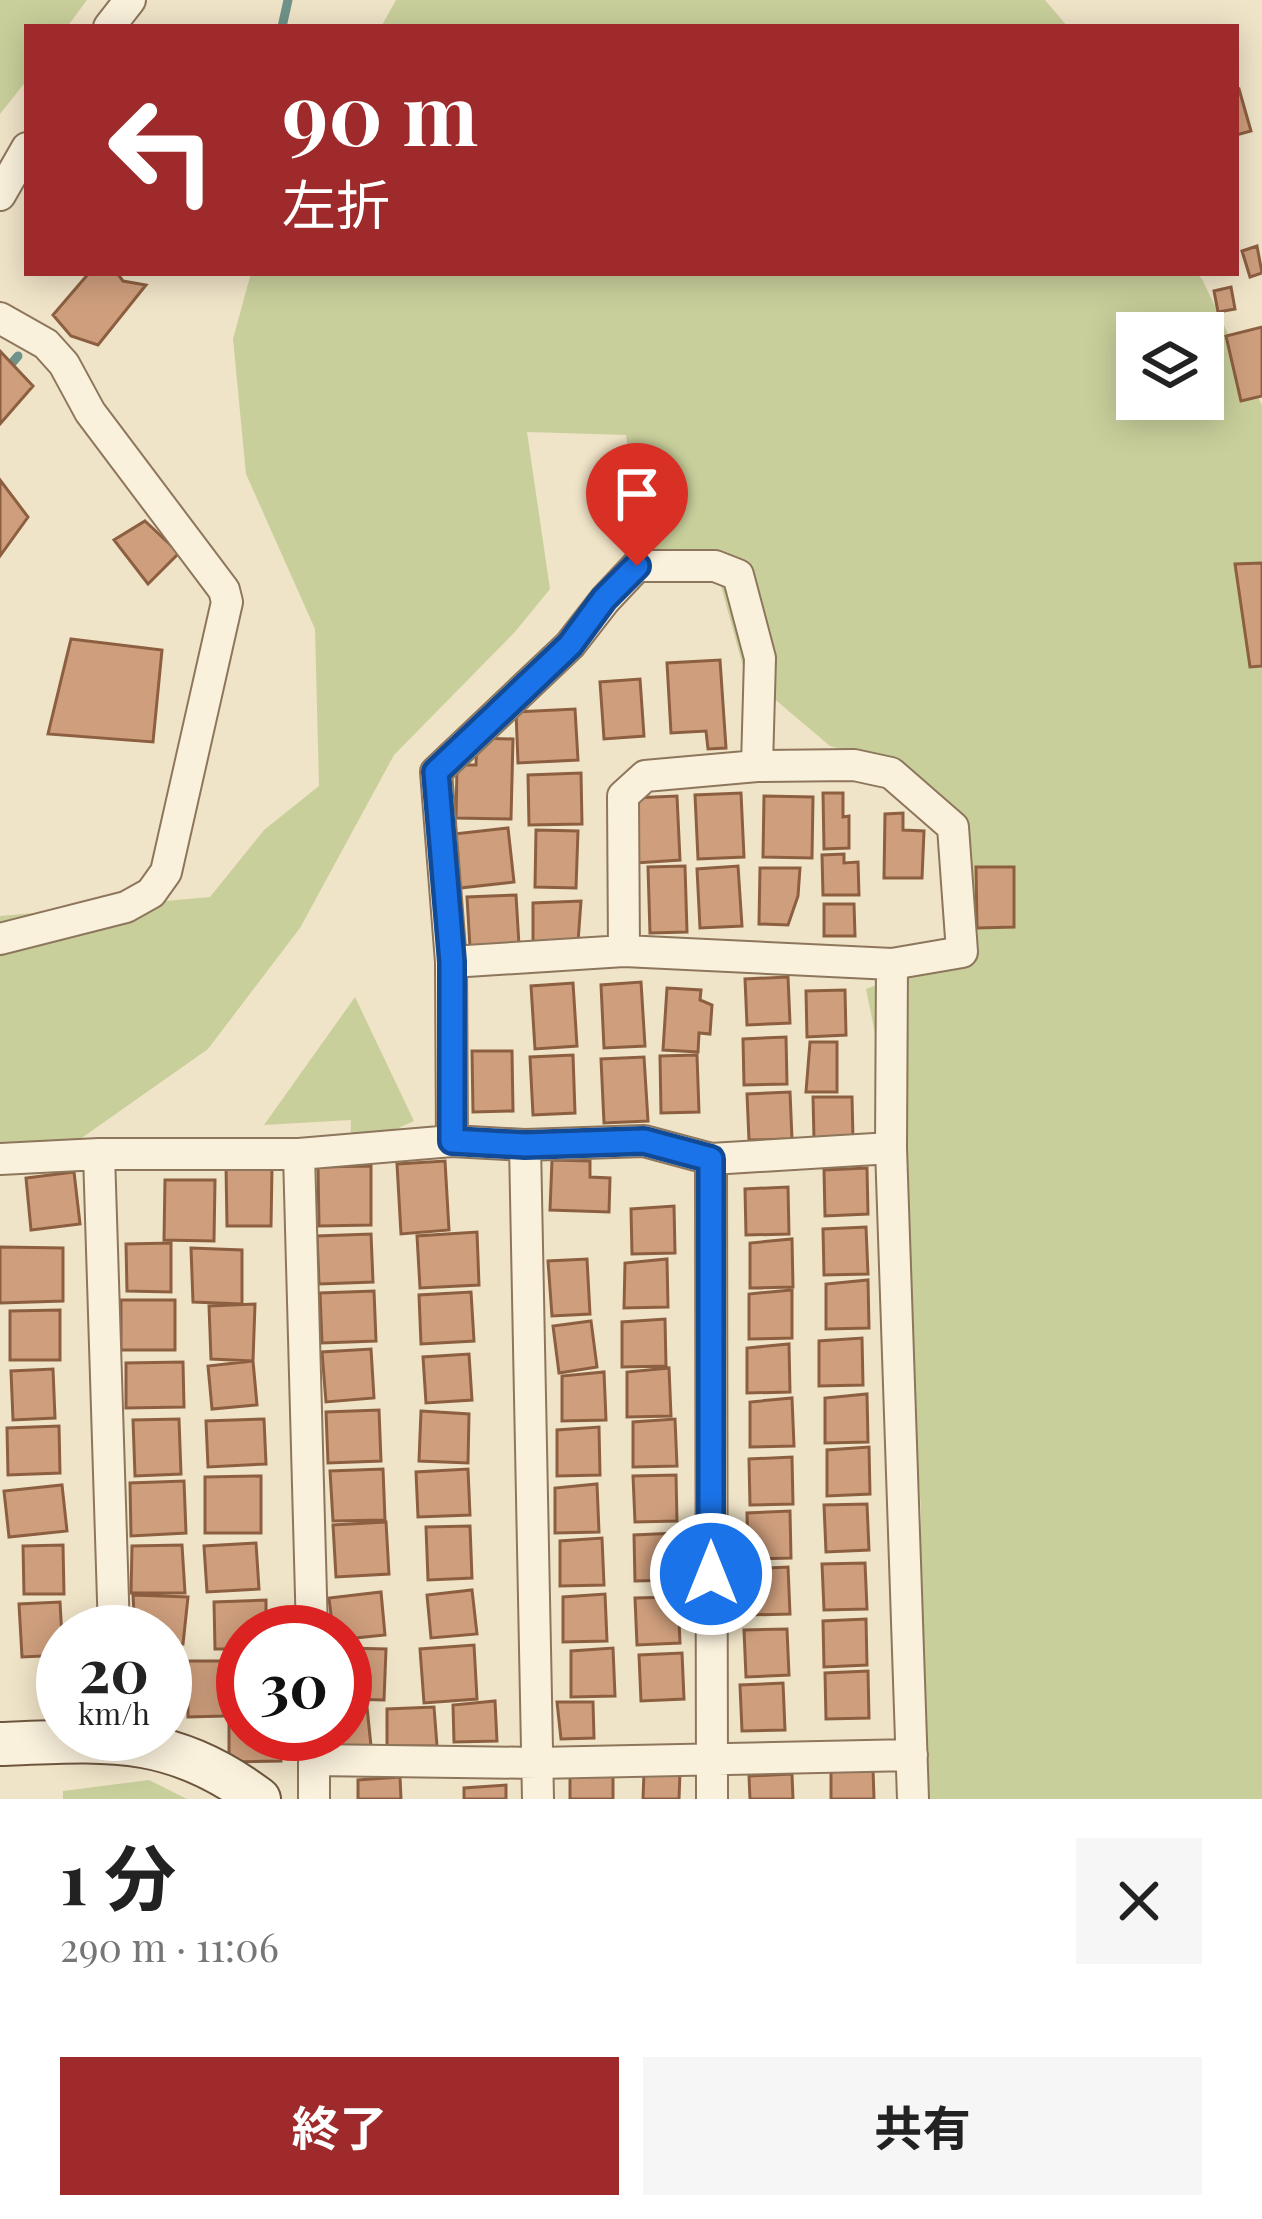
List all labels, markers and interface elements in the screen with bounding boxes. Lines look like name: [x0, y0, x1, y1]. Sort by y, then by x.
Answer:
text: 90 m: [282, 55, 478, 167]
icon: left: [84, 72, 240, 228]
text: 左折: [282, 167, 390, 239]
map controls: [1116, 312, 1224, 420]
button: layers: [1116, 312, 1224, 420]
pin: [586, 443, 688, 566]
icon: arrive: [604, 461, 670, 527]
position arrow: [648, 1511, 774, 1637]
speed limit sign: 30: [216, 1605, 372, 1761]
text: 20: [79, 1628, 149, 1708]
text: km/h: [78, 1693, 150, 1733]
text: 1 分: [60, 1827, 176, 1923]
button: close: [1076, 1838, 1202, 1964]
text: 290 m · 11:06: [60, 1920, 279, 1972]
button: 終了: [60, 2057, 619, 2195]
button: 共有: [643, 2057, 1202, 2195]

